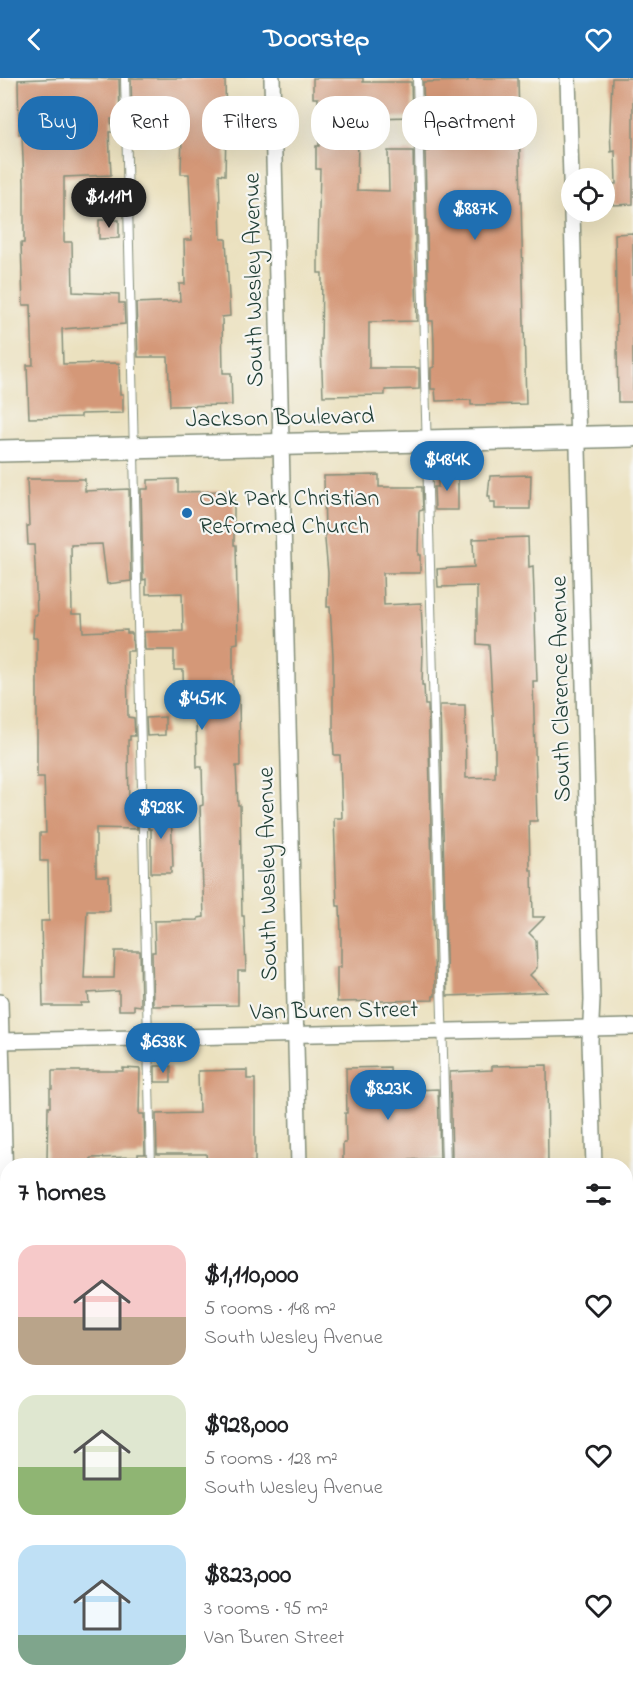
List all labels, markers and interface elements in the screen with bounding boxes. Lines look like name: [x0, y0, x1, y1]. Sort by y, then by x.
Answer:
text: Doorstep: [264, 20, 369, 59]
icon: back: [18, 23, 51, 56]
icon: heart: [582, 23, 615, 56]
chip: Buy: [18, 96, 98, 150]
chip: Rent: [110, 96, 190, 150]
chip: Filters: [202, 96, 299, 150]
chip: New: [311, 96, 390, 150]
chip: Apartment: [402, 96, 537, 150]
map controls: [561, 168, 615, 222]
button: locate: [561, 168, 615, 222]
street label: South Wesley Avenue: [236, 172, 275, 388]
pin: $1.11M: [60, 178, 158, 229]
text: $1.11M: [85, 183, 133, 212]
pin: $887K: [433, 190, 517, 241]
text: $887K: [452, 195, 498, 224]
street label: Jackson Boulevard: [185, 400, 375, 438]
pin: $484K: [405, 441, 489, 492]
text: $484K: [424, 446, 470, 475]
place label: Oak Park Christian Reformed Church: [199, 482, 379, 545]
marker: Oak Park Christian Reformed Church: [180, 506, 194, 520]
street label: South Clarence Avenue: [543, 575, 581, 802]
pin: $451K: [160, 680, 244, 731]
text: $451K: [178, 685, 226, 714]
street label: South Wesley Avenue: [250, 766, 289, 982]
pin: $928K: [119, 789, 203, 840]
text: $928K: [138, 794, 184, 823]
street label: Van Buren Street: [249, 993, 418, 1031]
pin: $638K: [121, 1023, 205, 1074]
text: $638K: [140, 1028, 186, 1057]
pin: $823K: [346, 1070, 430, 1121]
text: $823K: [364, 1075, 412, 1104]
text: 7 homes: [18, 1175, 106, 1213]
icon: filters: [582, 1178, 615, 1211]
text: $1,110,000: [204, 1257, 298, 1295]
icon: home: [66, 1269, 138, 1341]
icon: heart: [582, 1289, 615, 1322]
text: 5 rooms · 148 m²: [204, 1295, 336, 1324]
text: South Wesley Avenue: [204, 1324, 383, 1353]
text: $928,000: [204, 1407, 288, 1445]
icon: home: [66, 1419, 138, 1491]
icon: heart: [582, 1439, 615, 1472]
text: 5 rooms · 128 m²: [204, 1445, 338, 1474]
text: South Wesley Avenue: [204, 1474, 383, 1503]
text: $823,000: [204, 1557, 291, 1595]
icon: home: [66, 1569, 138, 1641]
icon: heart: [582, 1589, 615, 1622]
text: 3 rooms · 95 m²: [204, 1595, 328, 1624]
text: Van Buren Street: [204, 1624, 344, 1653]

